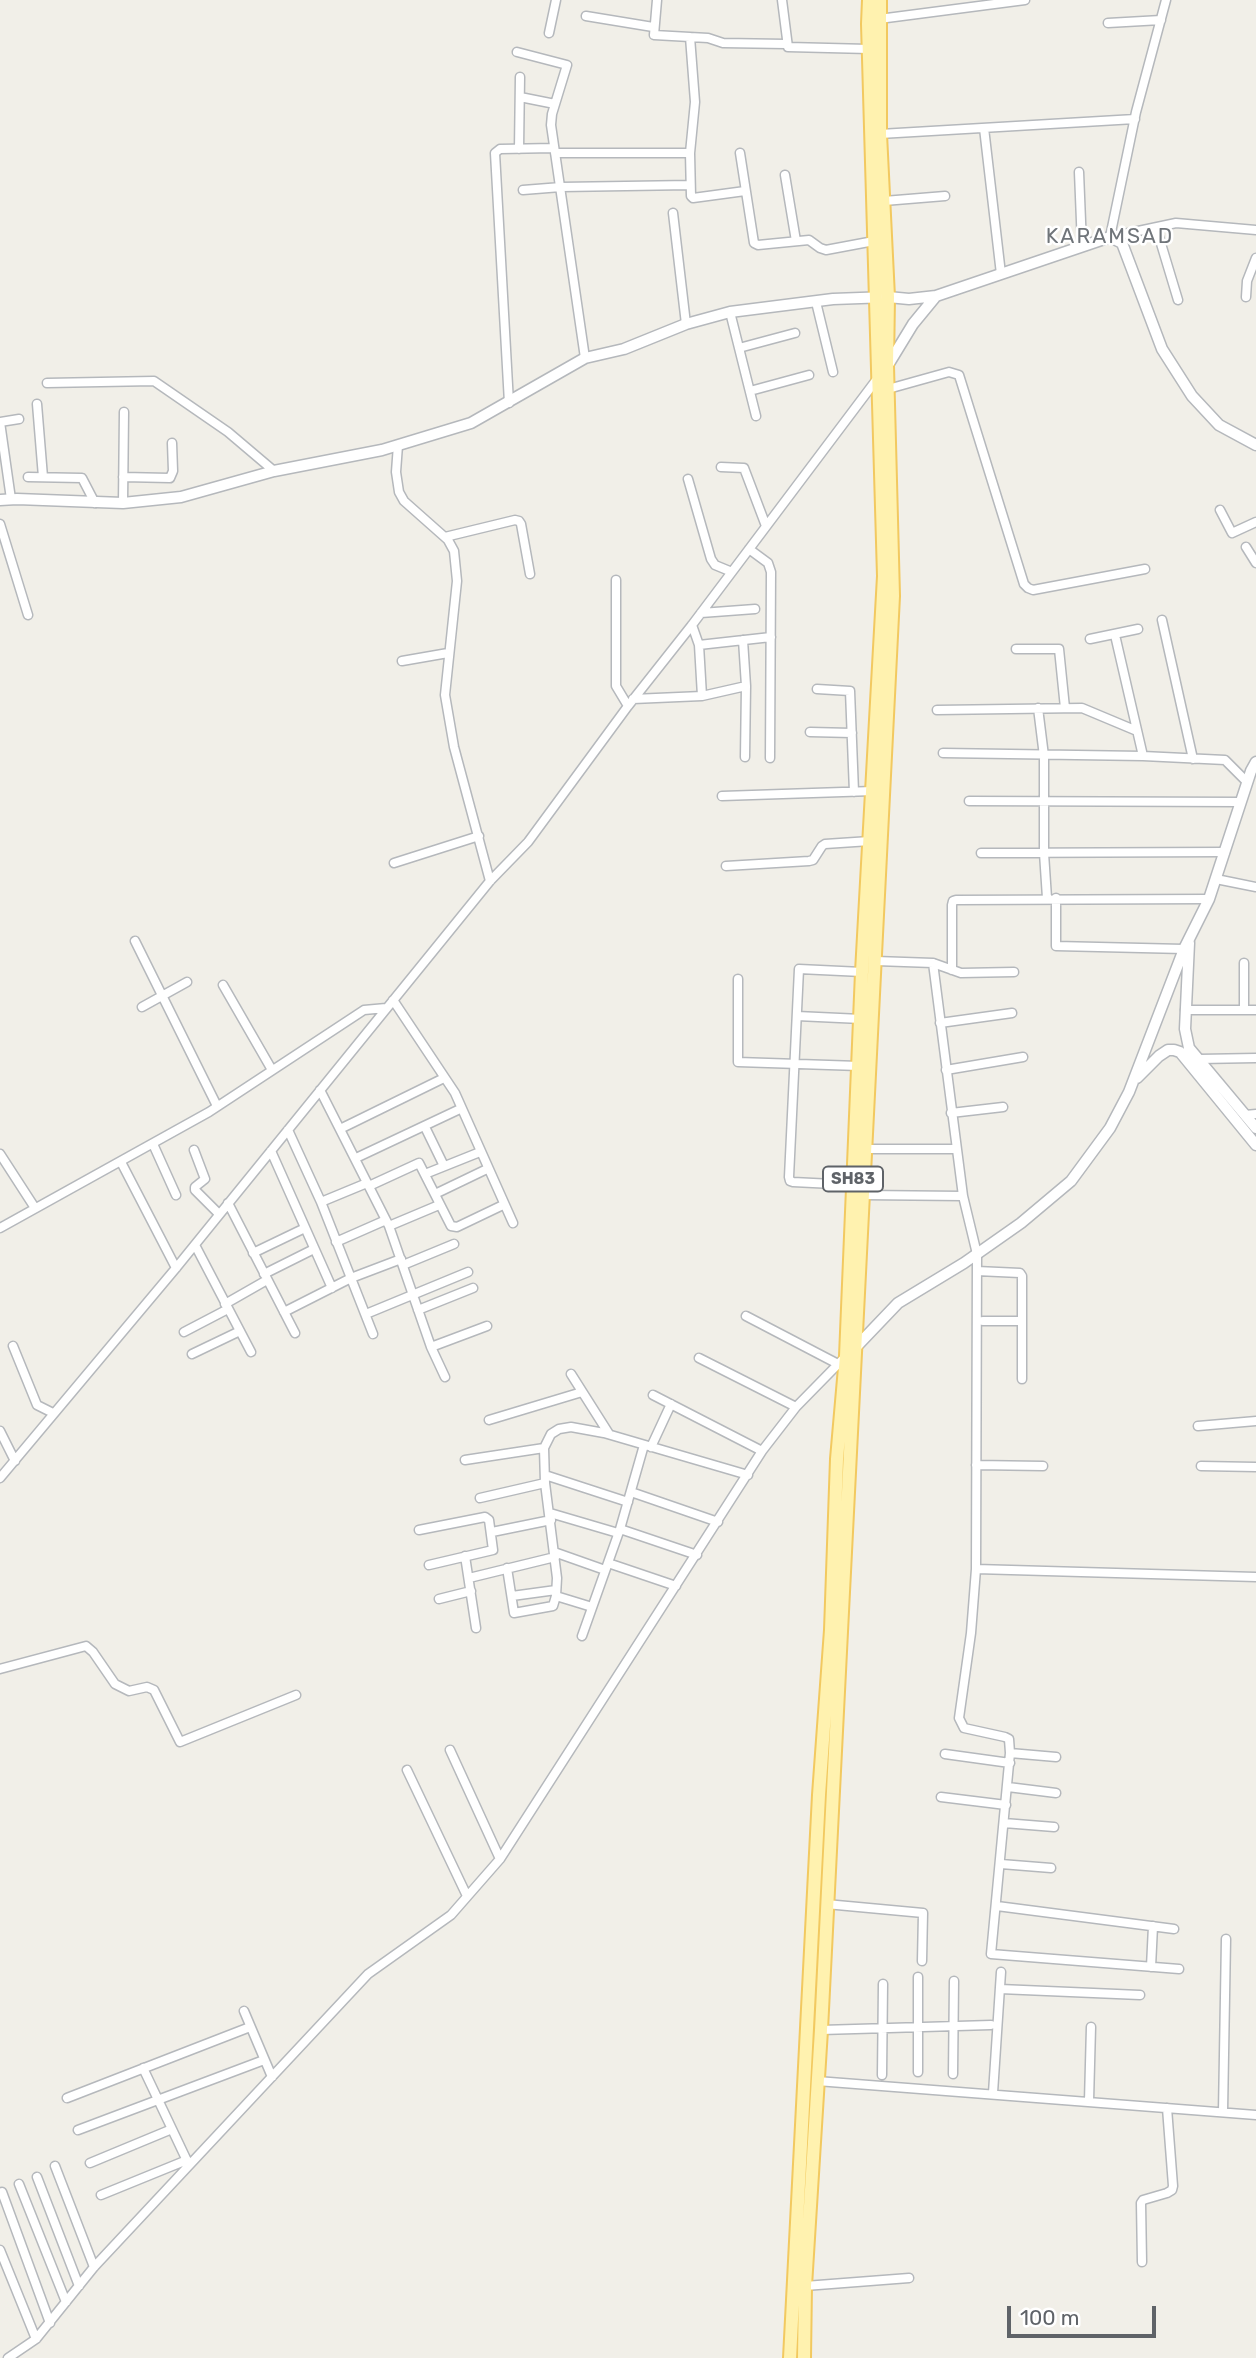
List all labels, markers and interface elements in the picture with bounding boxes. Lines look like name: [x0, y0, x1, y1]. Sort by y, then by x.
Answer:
district label: KARAMSAD: [1047, 224, 1173, 250]
road number: SH83: [823, 1166, 883, 1191]
scale bar: [1011, 2292, 1160, 2336]
text: 100 m: [1020, 2305, 1079, 2330]

